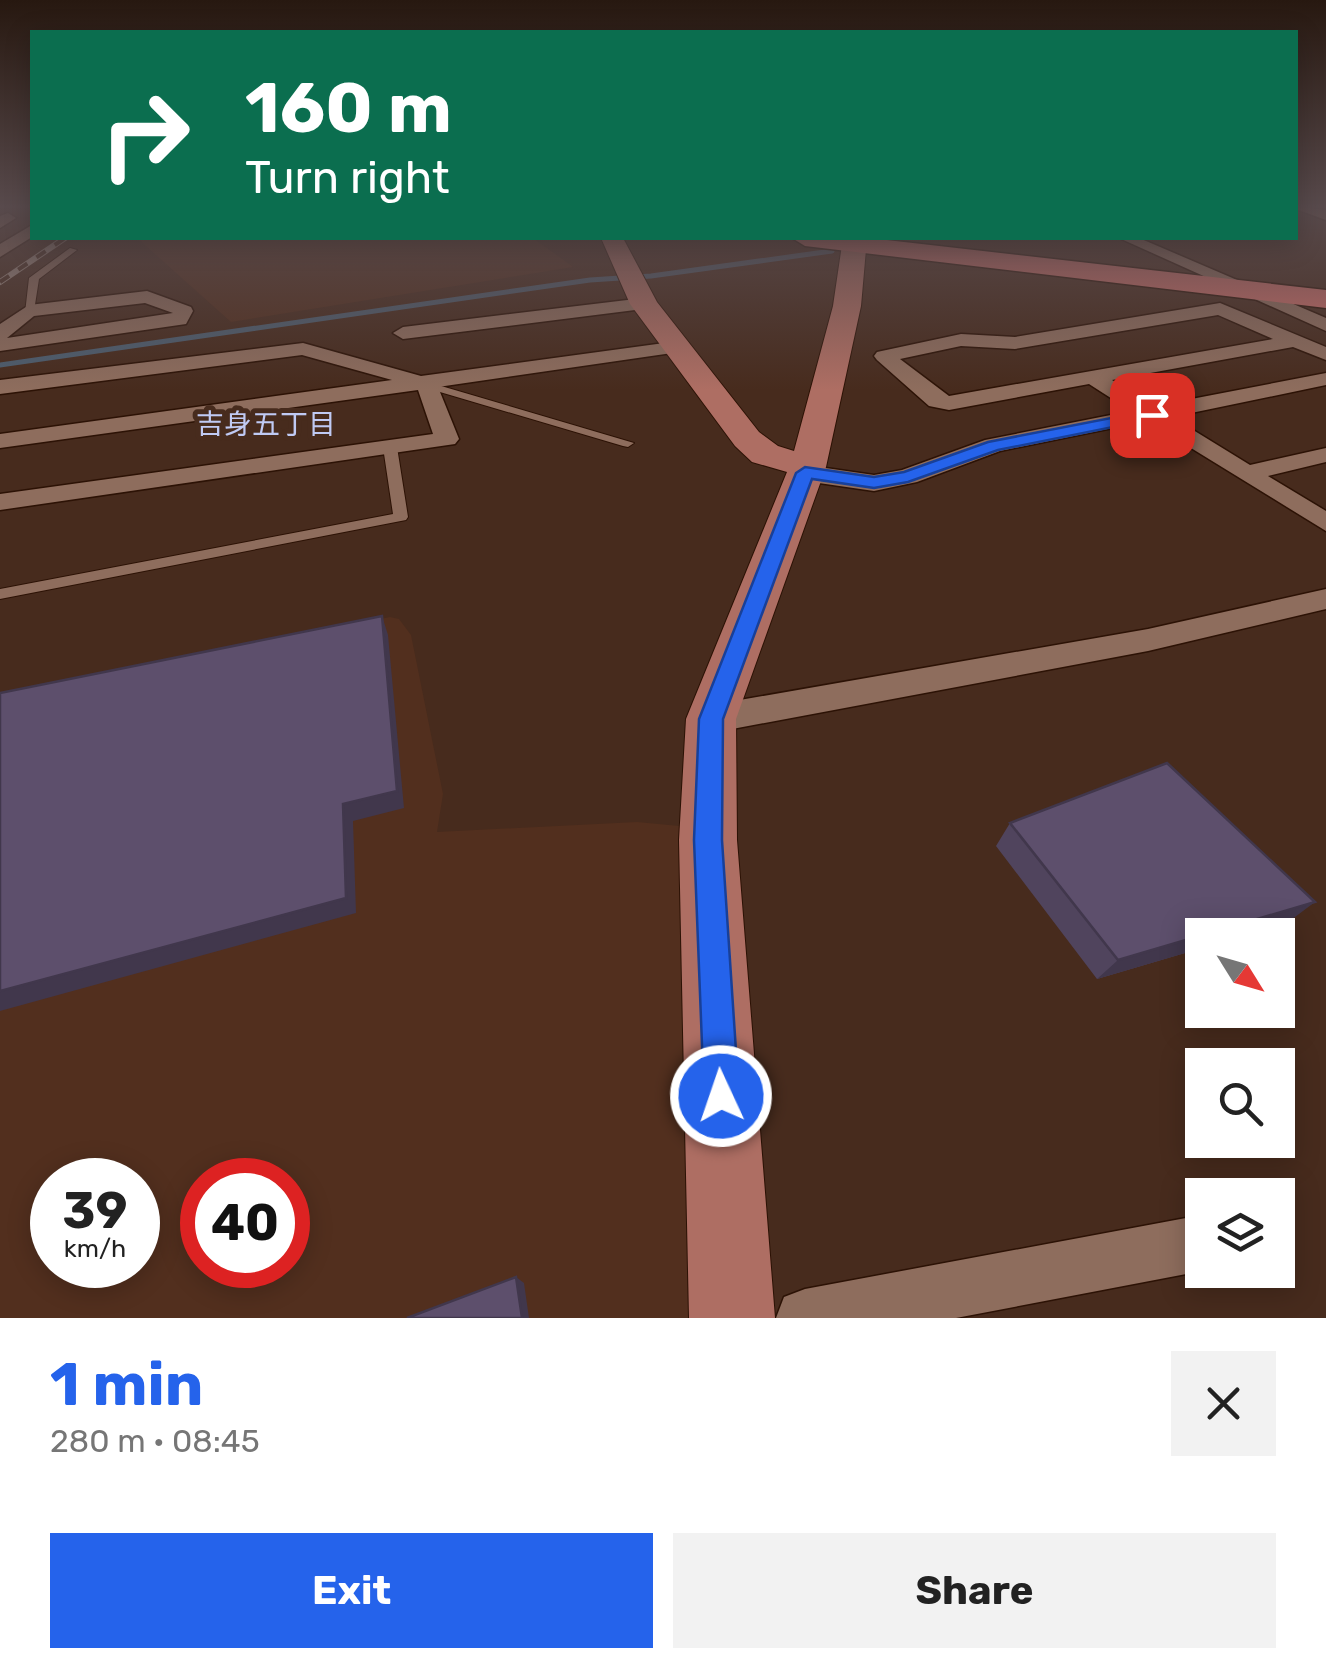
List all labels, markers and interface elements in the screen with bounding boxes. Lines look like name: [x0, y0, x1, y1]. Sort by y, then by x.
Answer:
text: 160 m: [245, 67, 452, 150]
icon: right: [80, 70, 210, 200]
text: Turn right: [245, 151, 449, 204]
pin: [1110, 373, 1195, 458]
icon: arrive: [1125, 388, 1180, 443]
district label: 吉身五丁目: [196, 408, 336, 441]
north arrow: [1185, 918, 1295, 1028]
map controls: [1185, 918, 1295, 1288]
position arrow: [669, 1044, 773, 1148]
button: search: [1185, 1048, 1295, 1158]
speed limit sign: 40: [180, 1158, 310, 1288]
button: layers: [1185, 1178, 1295, 1288]
text: 39: [63, 1181, 128, 1241]
text: km/h: [64, 1234, 126, 1263]
text: 1 min: [50, 1349, 203, 1420]
button: close: [1171, 1351, 1276, 1456]
text: 280 m · 08:45: [50, 1422, 260, 1460]
button: Exit: [50, 1533, 653, 1648]
button: Share: [673, 1533, 1276, 1648]

